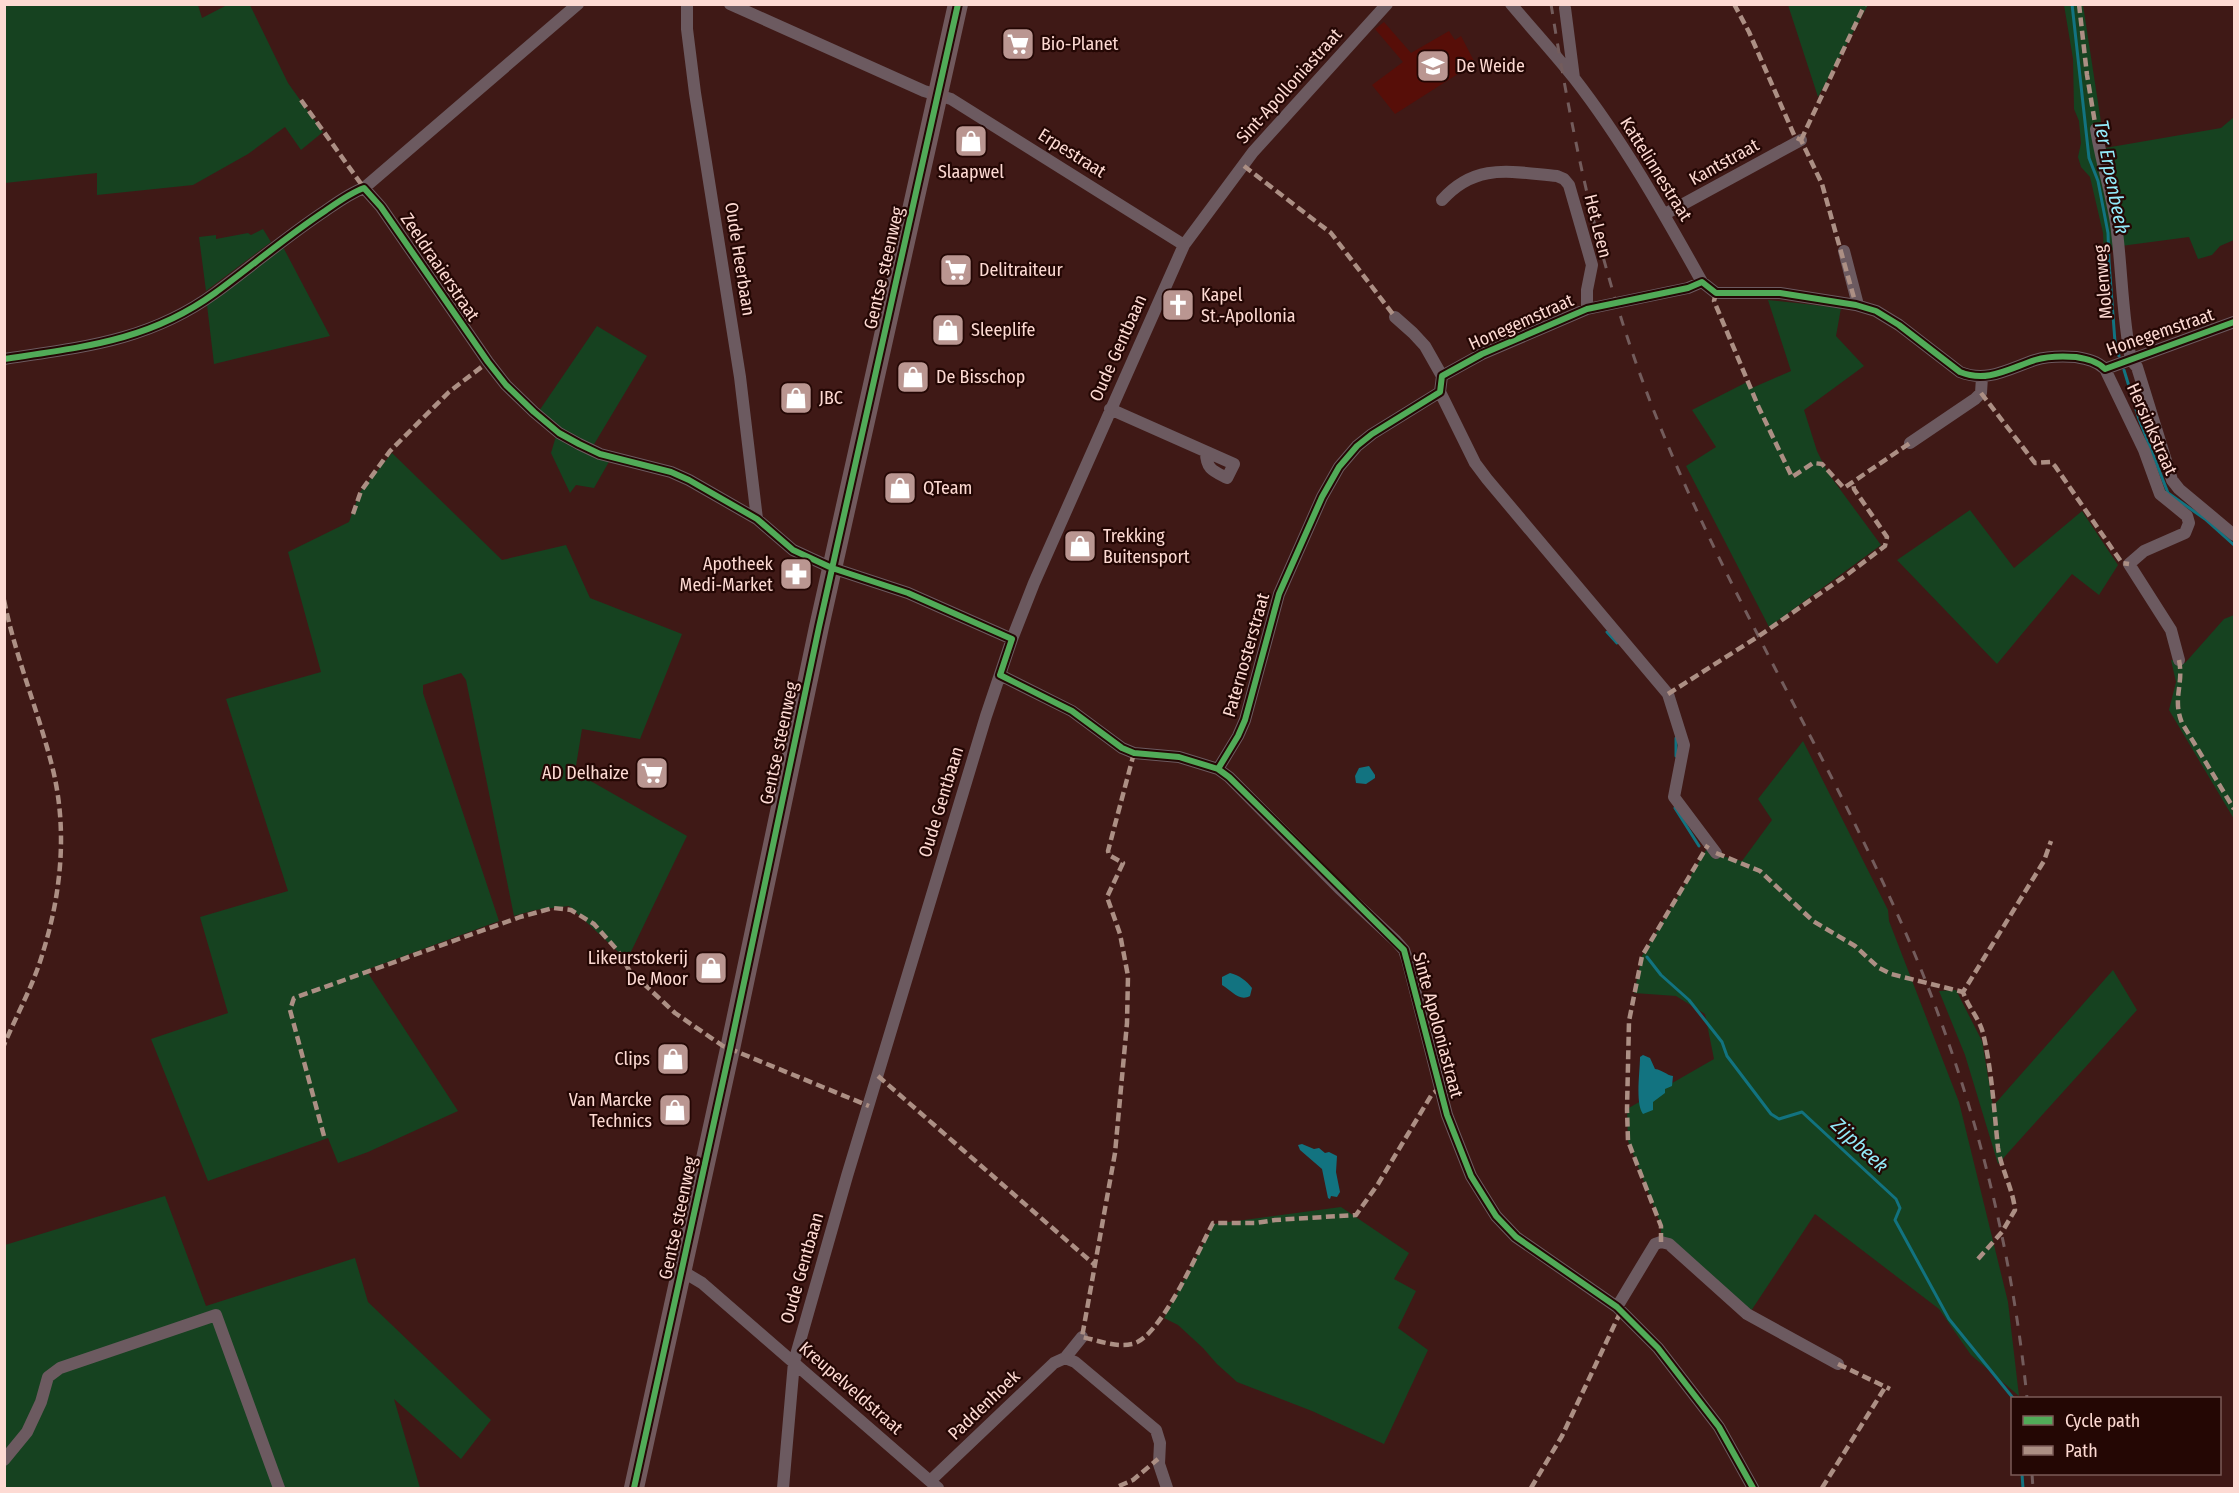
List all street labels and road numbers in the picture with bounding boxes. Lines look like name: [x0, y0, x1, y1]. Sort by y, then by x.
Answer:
street label: Sint-Apolloniastraat: [1232, 24, 1347, 148]
street label: Kattelinnestraat: [1615, 113, 1697, 225]
street label: Erpestraat: [1034, 124, 1110, 182]
street label: Kantstraat: [1685, 134, 1763, 190]
street label: Het Leen: [1579, 192, 1617, 260]
street label: Oude Heerbaan: [720, 201, 760, 317]
street label: Gentse steenweg: [859, 204, 909, 331]
street label: Zeeldraaierstraat: [396, 209, 484, 325]
street label: Molenweg: [2089, 243, 2117, 320]
street label: Honegemstraat: [1465, 289, 1577, 355]
street label: Oude Gentbaan: [1085, 291, 1151, 405]
street label: Honegemstraat: [2103, 303, 2217, 361]
street label: Hersinkstraat: [2122, 379, 2182, 479]
street label: Paternosterstraat: [1218, 590, 1274, 720]
street label: Gentse steenweg: [755, 679, 803, 806]
street label: Oude Gentbaan: [914, 744, 968, 860]
street label: Sinte Apoloniastraat: [1408, 950, 1468, 1100]
street label: Gentse steenweg: [654, 1154, 702, 1281]
street label: Oude Gentbaan: [776, 1210, 828, 1326]
street label: Kreupelveldstraat: [795, 1337, 908, 1439]
street label: Paddenhoek: [944, 1365, 1025, 1445]

